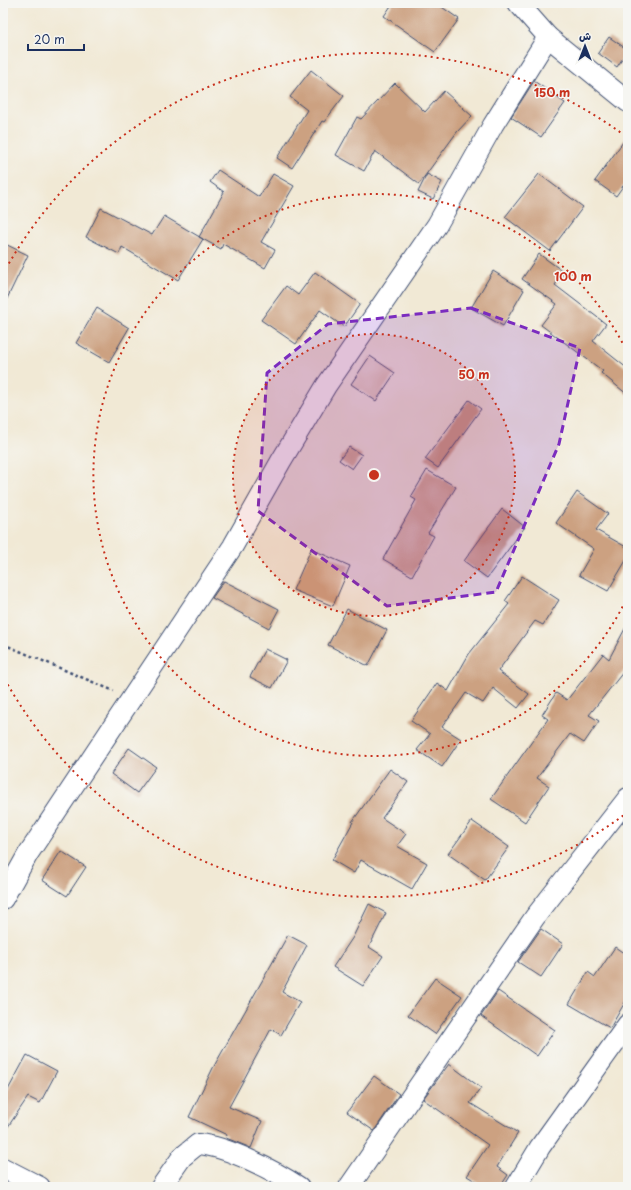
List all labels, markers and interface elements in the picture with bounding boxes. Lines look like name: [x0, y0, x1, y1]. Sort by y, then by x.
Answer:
scale bar: [28, 26, 84, 52]
north arrow: [565, 26, 605, 66]
text: ش: [579, 27, 591, 44]
text: 20 m: [34, 30, 65, 48]
text: 150 m: [534, 83, 570, 101]
text: 100 m: [554, 267, 592, 285]
text: 50 m: [458, 365, 490, 383]
centre of rings: [367, 468, 381, 482]

